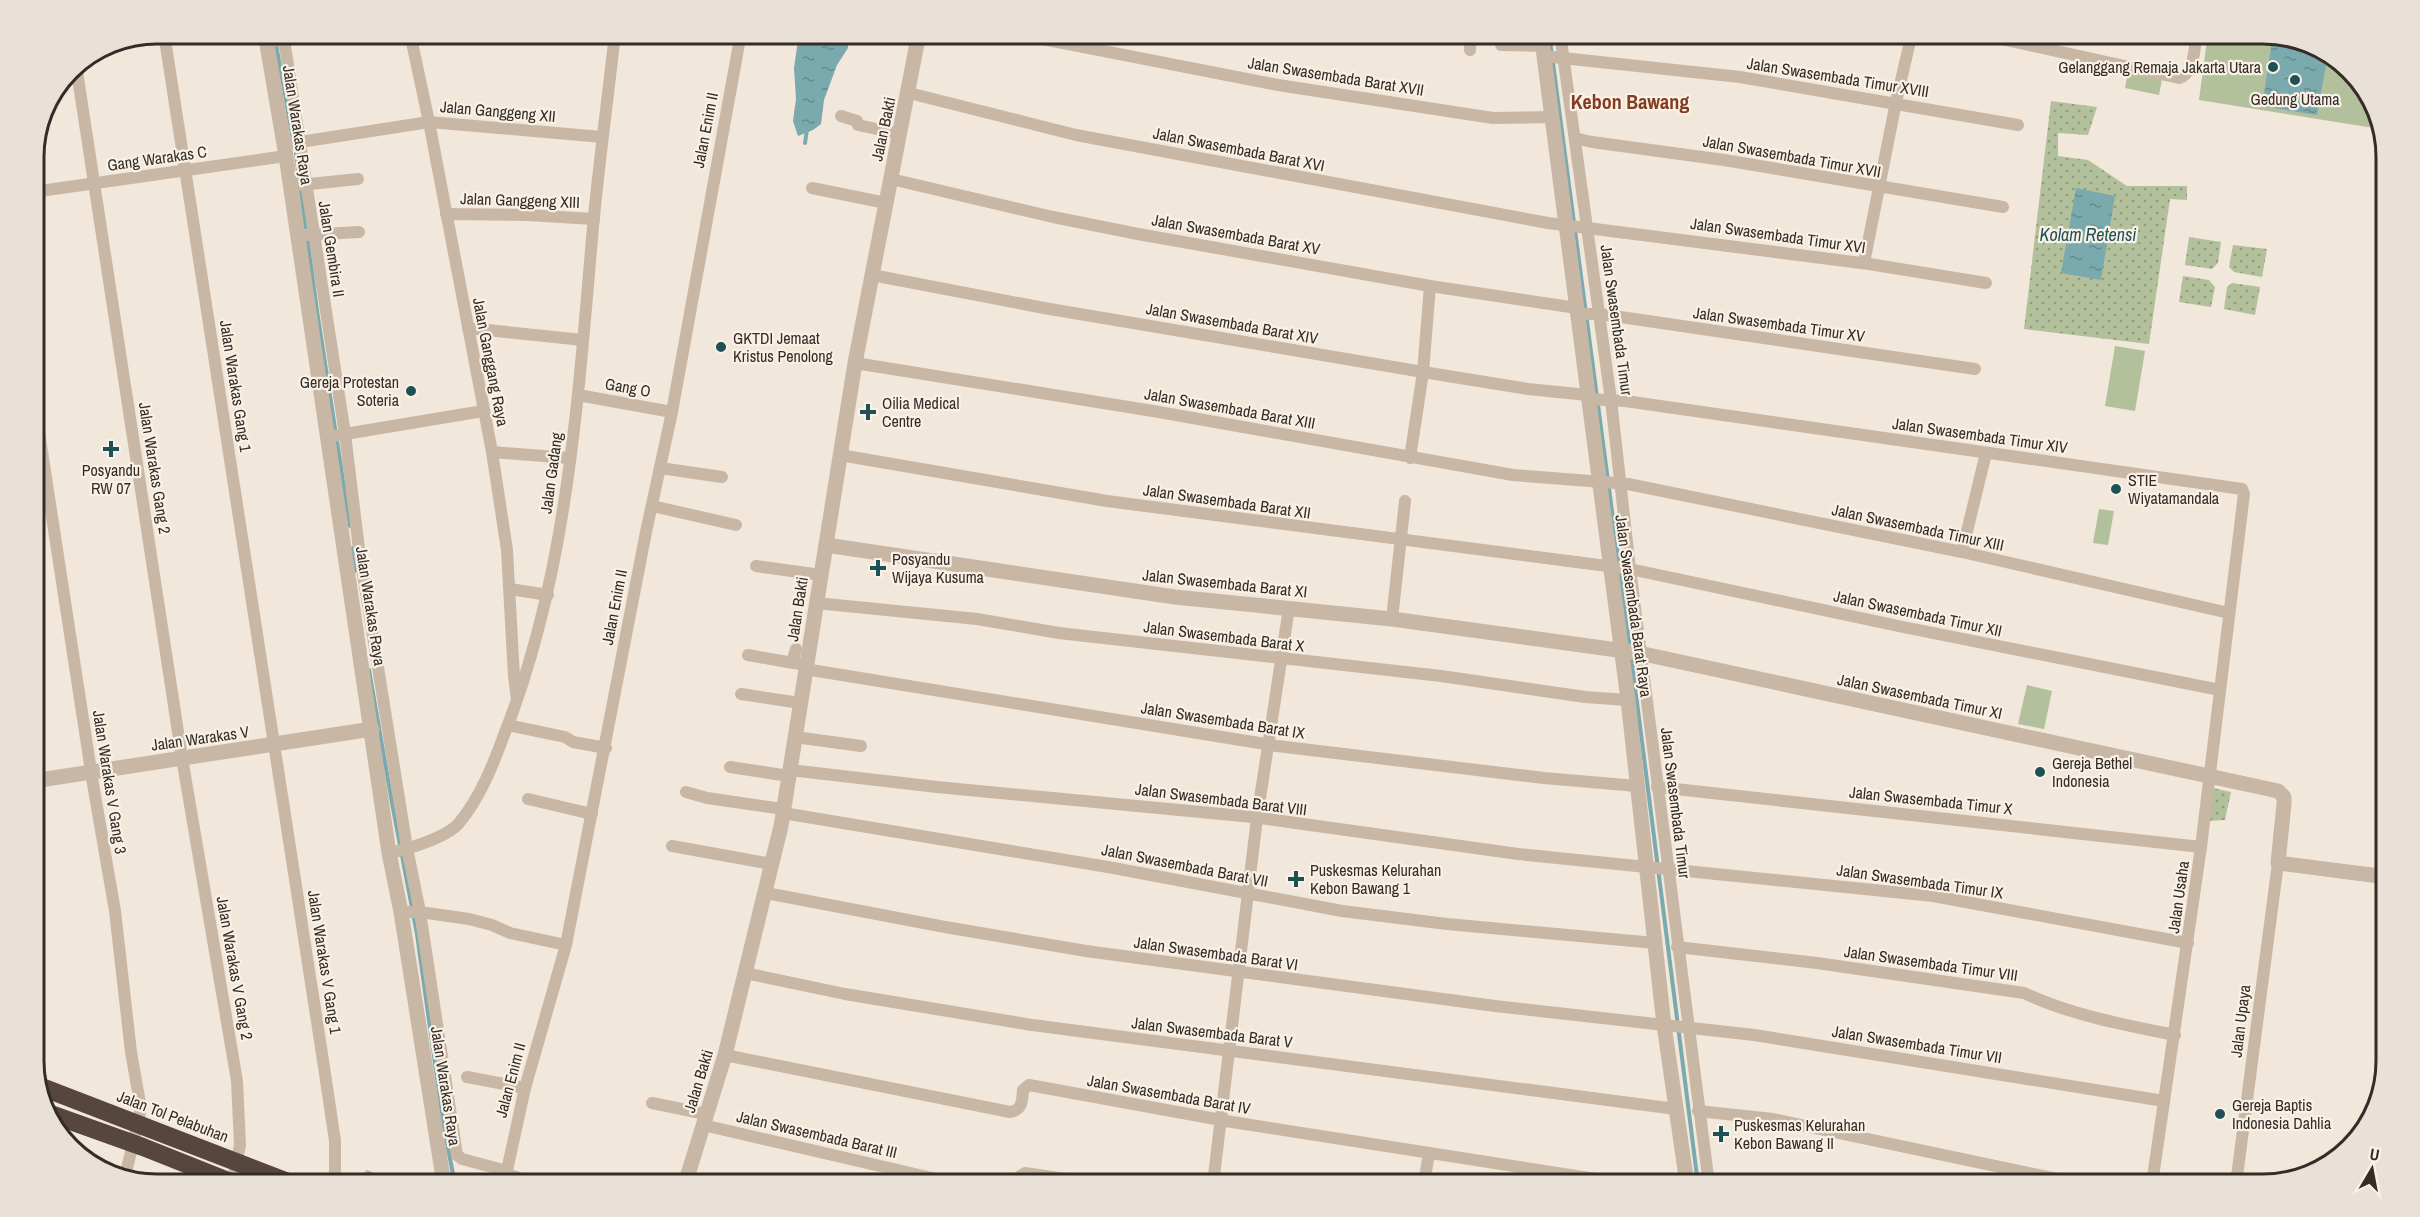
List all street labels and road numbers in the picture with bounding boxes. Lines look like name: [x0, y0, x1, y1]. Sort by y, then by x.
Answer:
street label: Jalan Swasembada Barat XVII: [1246, 51, 1426, 101]
street label: Jalan Swasembada Timur XVIII: [1745, 52, 1931, 102]
street label: Jalan Warakas Raya: [278, 64, 318, 187]
street label: Jalan Enim II: [687, 90, 723, 170]
street label: Jalan Ganggeng XII: [439, 95, 557, 127]
street label: Jalan Bakti: [865, 95, 901, 163]
street label: Jalan Swasembada Barat XVI: [1151, 122, 1327, 176]
street label: Jalan Swasembada Timur XVII: [1701, 130, 1883, 182]
street label: Gang Warakas C: [106, 140, 208, 176]
street label: Jalan Ganggeng XIII: [460, 187, 580, 213]
street label: Jalan Gembira II: [314, 199, 350, 299]
street label: Jalan Swasembada Barat XV: [1150, 208, 1322, 260]
street label: Jalan Swasembada Timur XVI: [1689, 212, 1867, 258]
street label: Jalan Swasembada Timur: [1596, 243, 1639, 397]
street label: Jalan Ganggang Raya: [468, 296, 514, 429]
street label: Jalan Swasembada Barat XIV: [1144, 297, 1320, 349]
street label: Jalan Swasembada Timur XV: [1692, 301, 1866, 347]
street label: Jalan Warakas Gang 1: [215, 319, 257, 454]
street label: Gang O: [603, 372, 653, 402]
street label: Jalan Swasembada Barat XIII: [1143, 382, 1317, 434]
street label: Jalan Warakas Gang 2: [134, 401, 176, 535]
street label: Jalan Swasembada Timur XIV: [1891, 412, 2069, 458]
street label: Jalan Gadang: [534, 430, 568, 515]
street label: Jalan Swasembada Barat XII: [1142, 478, 1312, 524]
street label: Jalan Swasembada Timur XIII: [1830, 498, 2006, 556]
street label: Jalan Swasembada Barat Raya: [1610, 513, 1658, 699]
street label: Jalan Warakas Raya: [351, 545, 391, 668]
street label: Jalan Swasembada Barat XI: [1142, 563, 1308, 603]
street label: Jalan Enim II: [596, 567, 632, 647]
street label: Jalan Bakti: [781, 575, 813, 643]
street label: Jalan Swasembada Timur XII: [1832, 584, 2004, 642]
street label: Jalan Swasembada Barat X: [1142, 615, 1306, 657]
street label: Jalan Swasembada Timur XI: [1836, 668, 2004, 724]
street label: Jalan Swasembada Barat IX: [1140, 696, 1307, 744]
street label: Jalan Warakas V Gang 3: [88, 708, 132, 856]
street label: Jalan Warakas V: [150, 720, 251, 756]
street label: Jalan Swasembada Timur: [1656, 726, 1696, 880]
street label: Jalan Swasembada Barat VIII: [1134, 778, 1308, 820]
street label: Jalan Swasembada Timur X: [1848, 780, 2014, 820]
street label: Jalan Swasembada Barat VII: [1100, 838, 1270, 892]
street label: Jalan Swasembada Timur IX: [1835, 858, 2005, 904]
street label: Jalan Usaha: [2162, 859, 2194, 935]
street label: Jalan Warakas V Gang 1: [303, 888, 347, 1036]
street label: Jalan Warakas V Gang 2: [212, 894, 258, 1042]
street label: Jalan Swasembada Barat VI: [1132, 931, 1300, 975]
street label: Jalan Swasembada Timur VIII: [1843, 940, 2019, 986]
street label: Jalan Upaya: [2225, 983, 2255, 1059]
street label: Jalan Swasembada Barat V: [1130, 1011, 1294, 1053]
street label: Jalan Swasembada Timur VII: [1831, 1020, 2003, 1068]
street label: Jalan Warakas Raya: [426, 1025, 466, 1148]
street label: Jalan Enim II: [489, 1040, 531, 1120]
street label: Jalan Bakti: [678, 1047, 718, 1115]
street label: Jalan Swasembada Barat IV: [1086, 1069, 1253, 1119]
street label: Jalan Tol Pelabuhan: [114, 1085, 232, 1147]
street label: Jalan Swasembada Barat III: [735, 1105, 899, 1163]

